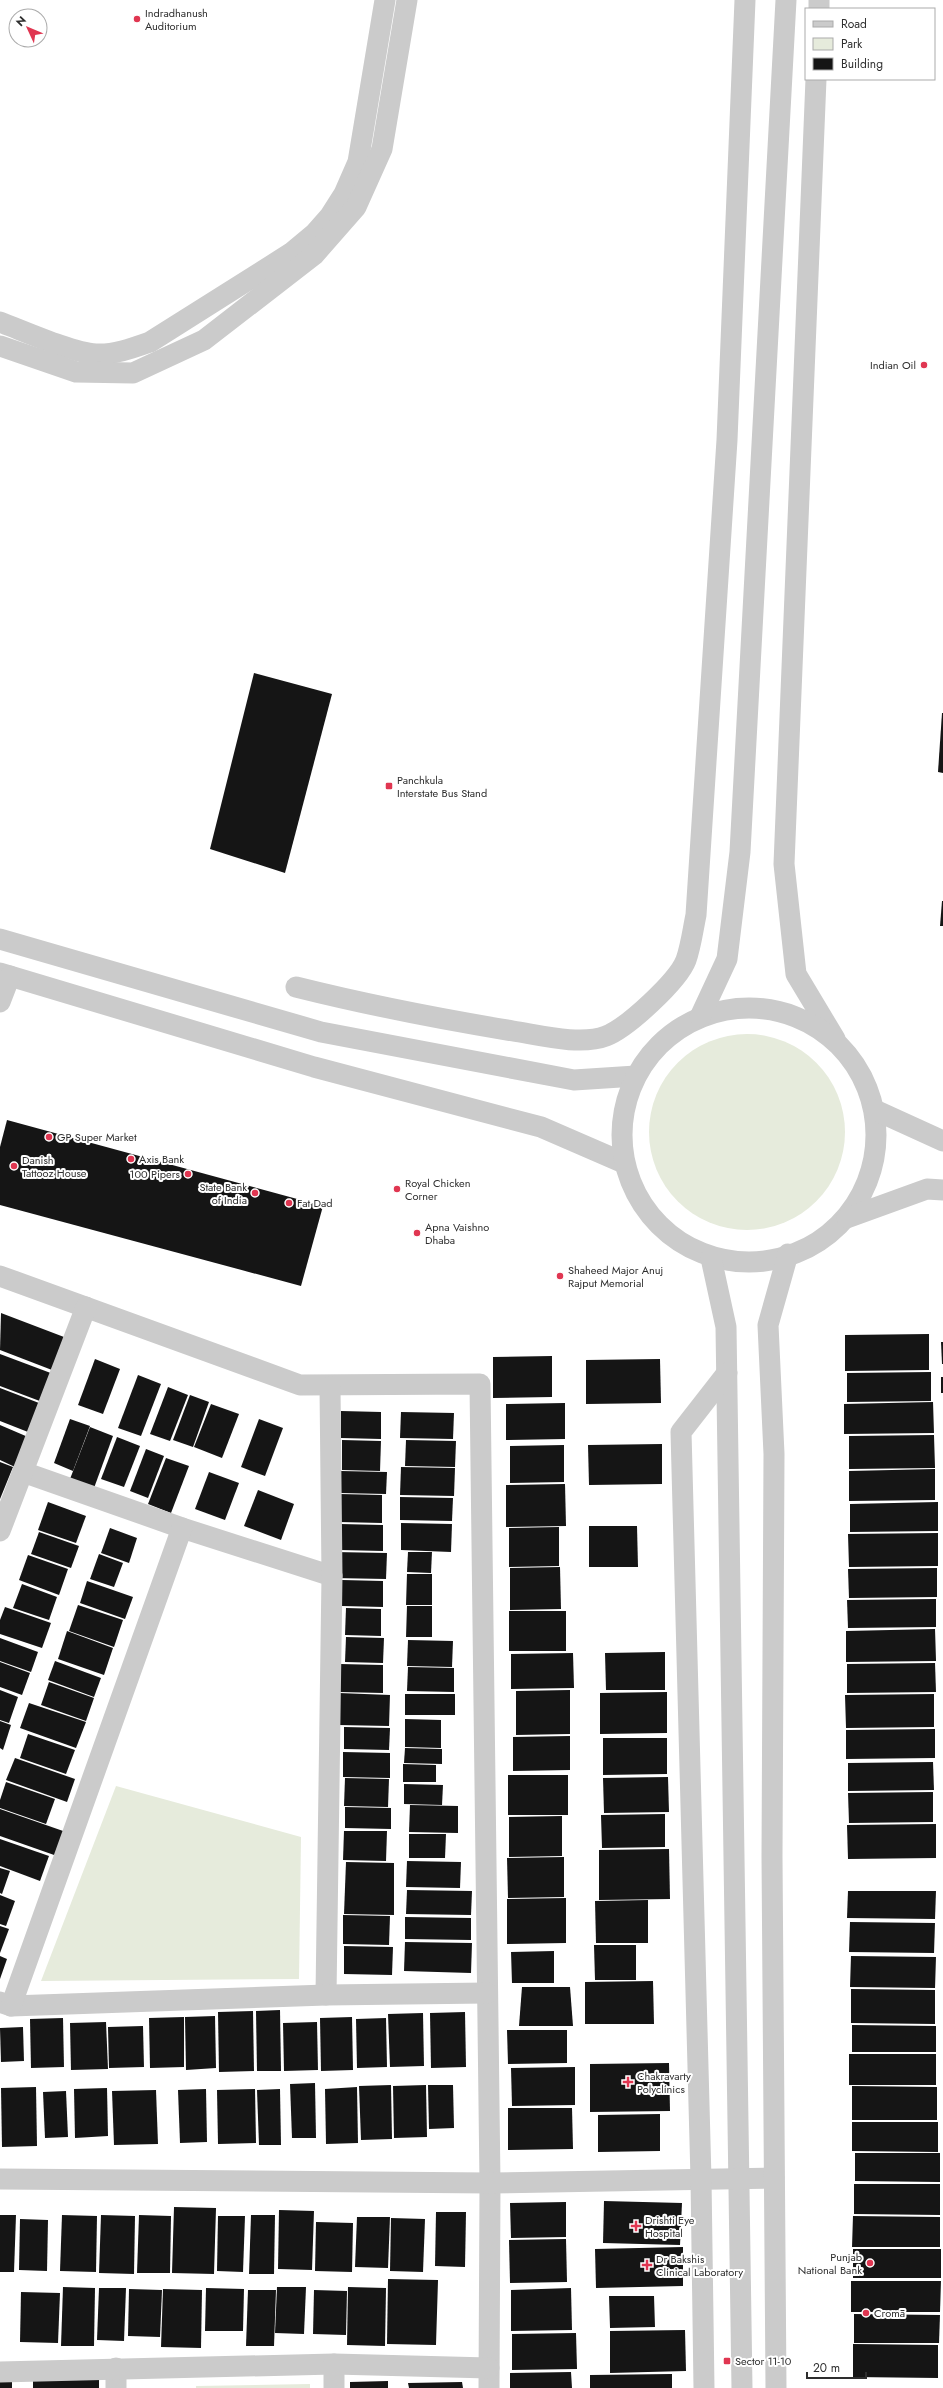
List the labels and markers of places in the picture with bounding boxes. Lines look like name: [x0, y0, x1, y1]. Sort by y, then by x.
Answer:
place label: Indradhanush Auditorium: [145, 5, 208, 34]
marker: Indradhanush Auditorium: [132, 14, 142, 24]
place label: Indian Oil: [870, 357, 916, 373]
marker: Indian Oil: [919, 360, 929, 370]
place label: Panchkula Interstate Bus Stand: [397, 772, 487, 801]
marker: Panchkula Interstate Bus Stand: [384, 781, 394, 791]
place label: GP Super Market: [57, 1129, 137, 1145]
marker: GP Super Market: [44, 1132, 54, 1142]
place label: Axis Bank: [139, 1151, 184, 1167]
place label: Danish Tattooz House: [22, 1152, 87, 1181]
marker: Axis Bank: [126, 1154, 136, 1164]
marker: Danish Tattooz House: [9, 1161, 19, 1171]
place label: 100 Pipers: [130, 1166, 181, 1182]
marker: 100 Pipers: [183, 1169, 193, 1179]
place label: Royal Chicken Corner: [405, 1175, 471, 1204]
place label: State Bank of India: [199, 1179, 247, 1208]
marker: Royal Chicken Corner: [392, 1184, 402, 1194]
marker: State Bank of India: [250, 1188, 260, 1198]
place label: Fat Dad: [297, 1195, 332, 1211]
marker: Fat Dad: [284, 1198, 294, 1208]
place label: Apna Vaishno Dhaba: [425, 1219, 489, 1248]
marker: Apna Vaishno Dhaba: [412, 1228, 422, 1238]
place label: Shaheed Major Anuj Rajput Memorial: [568, 1262, 663, 1291]
marker: Shaheed Major Anuj Rajput Memorial: [555, 1271, 565, 1281]
place label: Chakravarty Polyclinics: [637, 2068, 691, 2097]
marker: Chakravarty Polyclinics: [622, 2076, 634, 2088]
place label: Drishti Eye Hospital: [645, 2212, 695, 2241]
marker: Drishti Eye Hospital: [630, 2220, 642, 2232]
place label: Punjab National Bank: [798, 2249, 862, 2278]
place label: Dr Bakshis Clinical Laboratory: [656, 2251, 743, 2280]
marker: Punjab National Bank: [865, 2258, 875, 2268]
marker: Dr Bakshis Clinical Laboratory: [641, 2259, 653, 2271]
place label: Cromā: [874, 2305, 905, 2321]
marker: Cromā: [861, 2308, 871, 2318]
place label: Sector 11-10: [735, 2353, 792, 2369]
marker: Sector 11-10: [722, 2356, 732, 2366]

